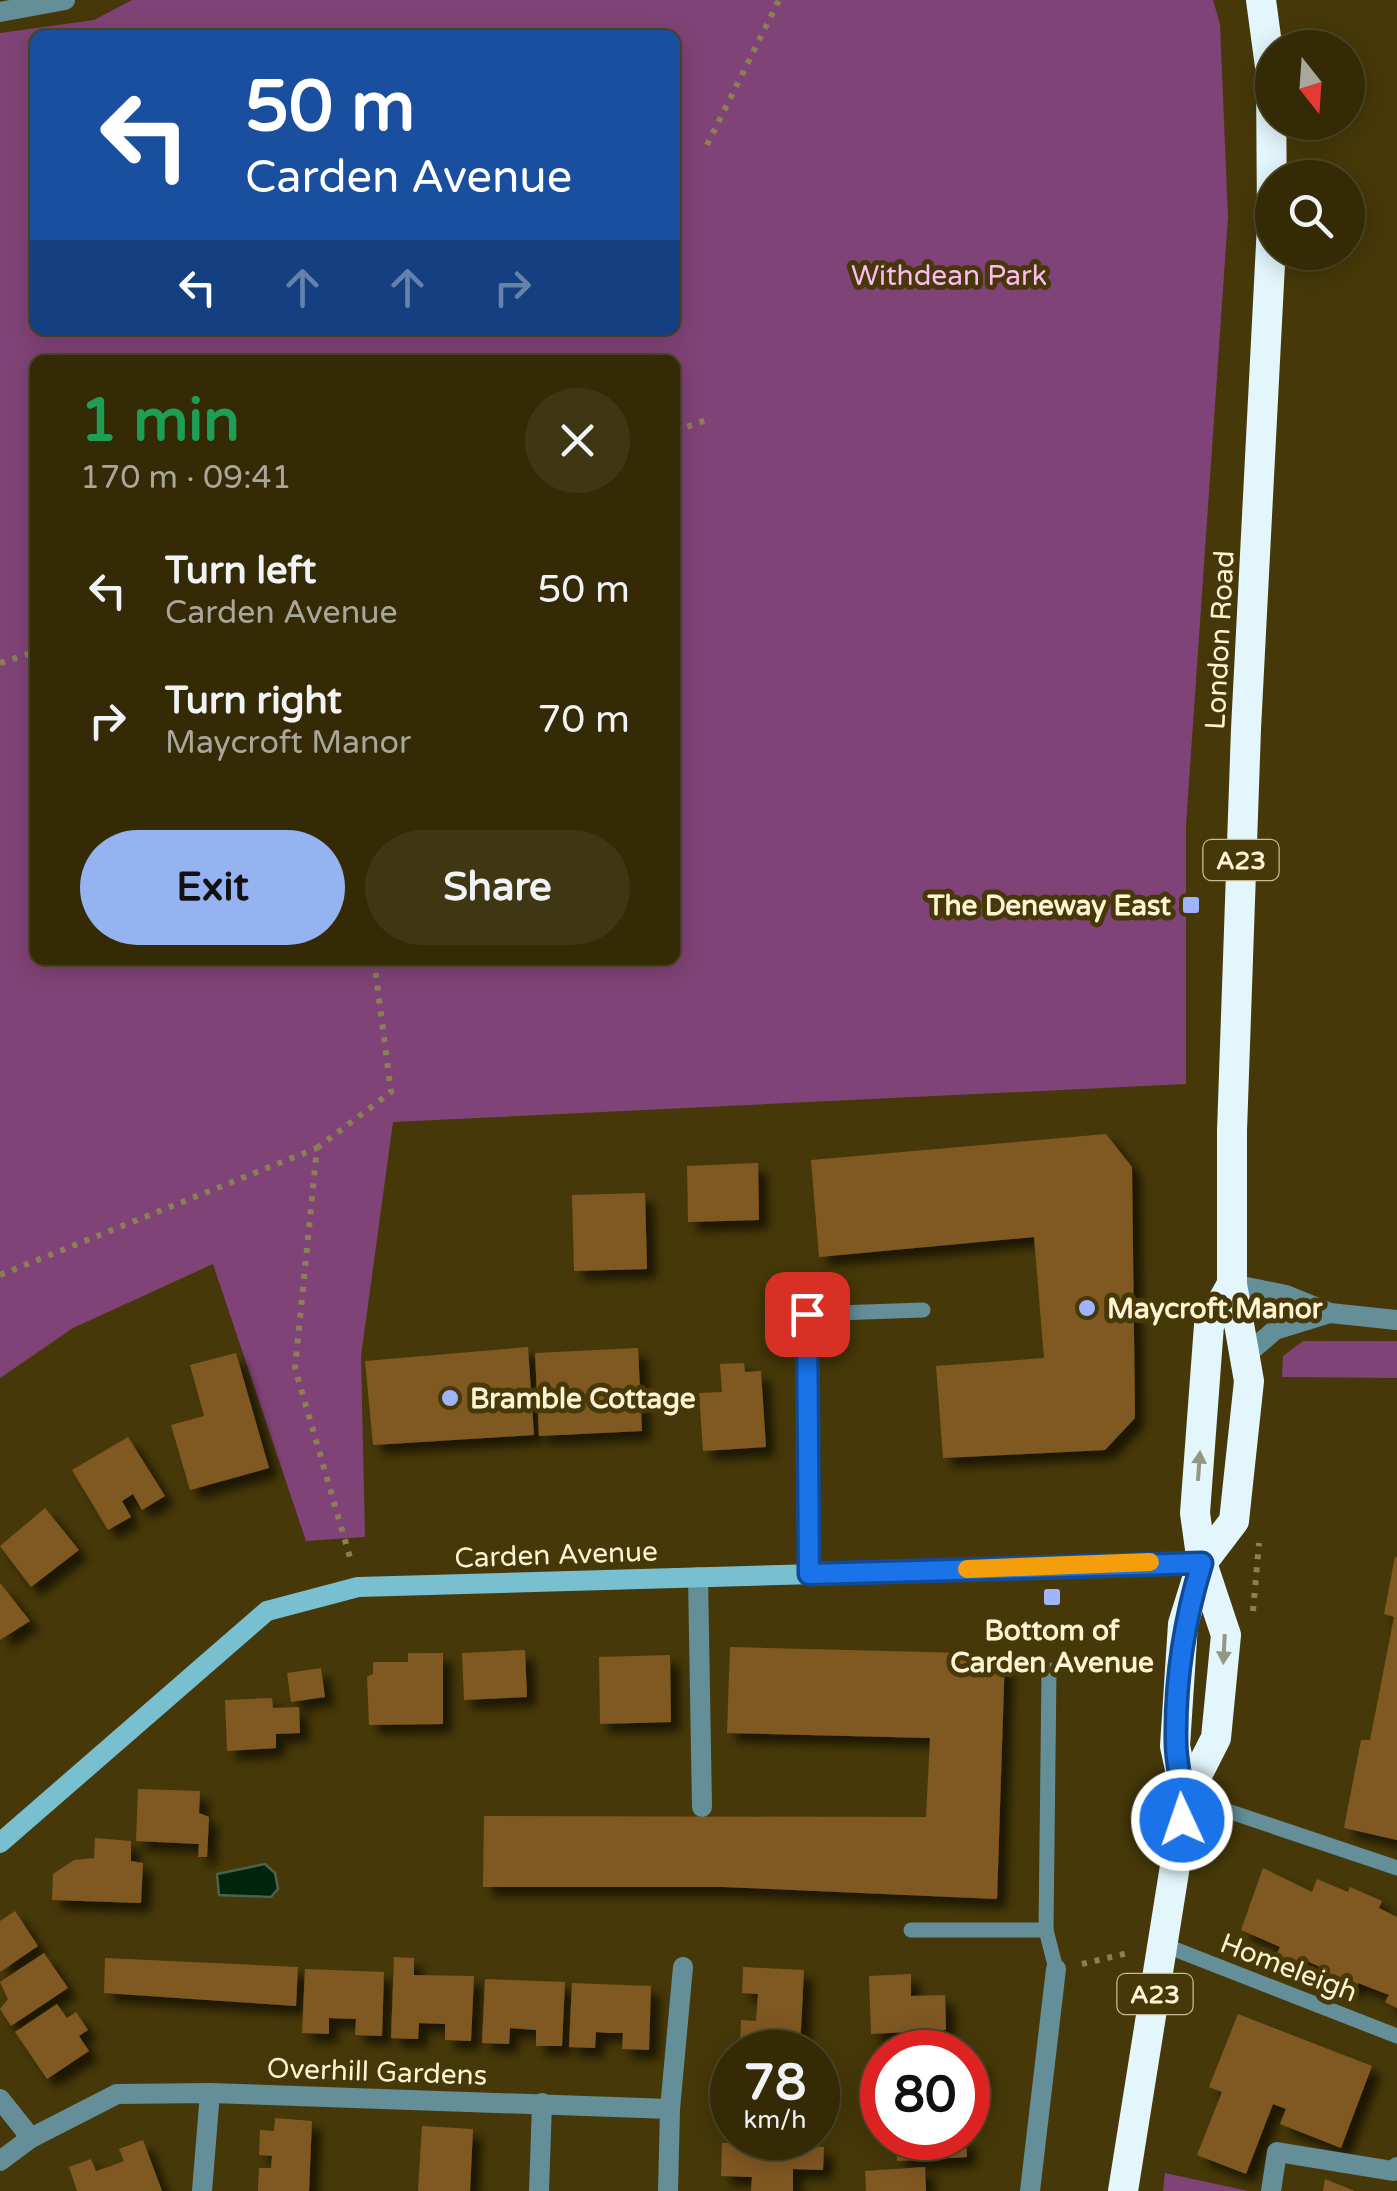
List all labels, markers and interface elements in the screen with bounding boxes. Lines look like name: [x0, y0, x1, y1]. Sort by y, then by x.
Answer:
north arrow: [1255, 30, 1365, 140]
map controls: [1255, 30, 1365, 270]
text: 50 m: [245, 66, 415, 150]
icon: left: [80, 70, 210, 200]
text: Carden Avenue: [245, 151, 572, 205]
button: search: [1255, 160, 1365, 270]
park label: Withdean Park: [851, 259, 1047, 293]
icon: left: [170, 260, 225, 315]
icon: ahead: [275, 260, 330, 315]
icon: ahead: [380, 260, 435, 315]
icon: right: [485, 260, 540, 315]
text: 1 min: [80, 385, 240, 457]
button: close: [525, 388, 630, 493]
text: 170 m · 09:41: [80, 459, 292, 497]
text: Turn left: [165, 548, 316, 594]
street label: London Road: [1198, 549, 1242, 731]
icon: left: [80, 563, 135, 618]
text: 50 m: [538, 567, 630, 613]
text: Carden Avenue: [165, 594, 398, 632]
text: Turn right: [165, 678, 342, 724]
icon: right: [80, 693, 135, 748]
text: 70 m: [538, 697, 630, 743]
text: Maycroft Manor: [165, 724, 411, 762]
button: Exit: [80, 830, 345, 945]
button: Share: [365, 830, 630, 945]
road number: A23: [1204, 840, 1278, 880]
place label: The Deneway East: [927, 889, 1171, 923]
marker: The Deneway East: [1180, 894, 1202, 916]
pin: [765, 1272, 850, 1357]
icon: arrive: [780, 1287, 835, 1342]
place label: Maycroft Manor: [1107, 1292, 1324, 1326]
marker: Maycroft Manor: [1076, 1297, 1098, 1319]
place label: Bramble Cottage: [470, 1382, 696, 1416]
marker: Bramble Cottage: [439, 1387, 461, 1409]
one-way arrow: [1191, 1449, 1207, 1481]
street label: Carden Avenue: [454, 1534, 658, 1576]
marker: Bottom of Carden Avenue: [1041, 1586, 1063, 1608]
place label: Bottom of Carden Avenue: [950, 1614, 1154, 1680]
one-way arrow: [1216, 1633, 1232, 1665]
position arrow: [1130, 1768, 1234, 1872]
street label: Homeleigh: [1215, 1926, 1362, 2010]
road number: A23: [1118, 1974, 1192, 2014]
speed limit sign: 80: [860, 2030, 990, 2160]
street label: Overhill Gardens: [266, 2051, 488, 2093]
text: 78: [744, 2053, 806, 2113]
text: km/h: [744, 2105, 806, 2135]

